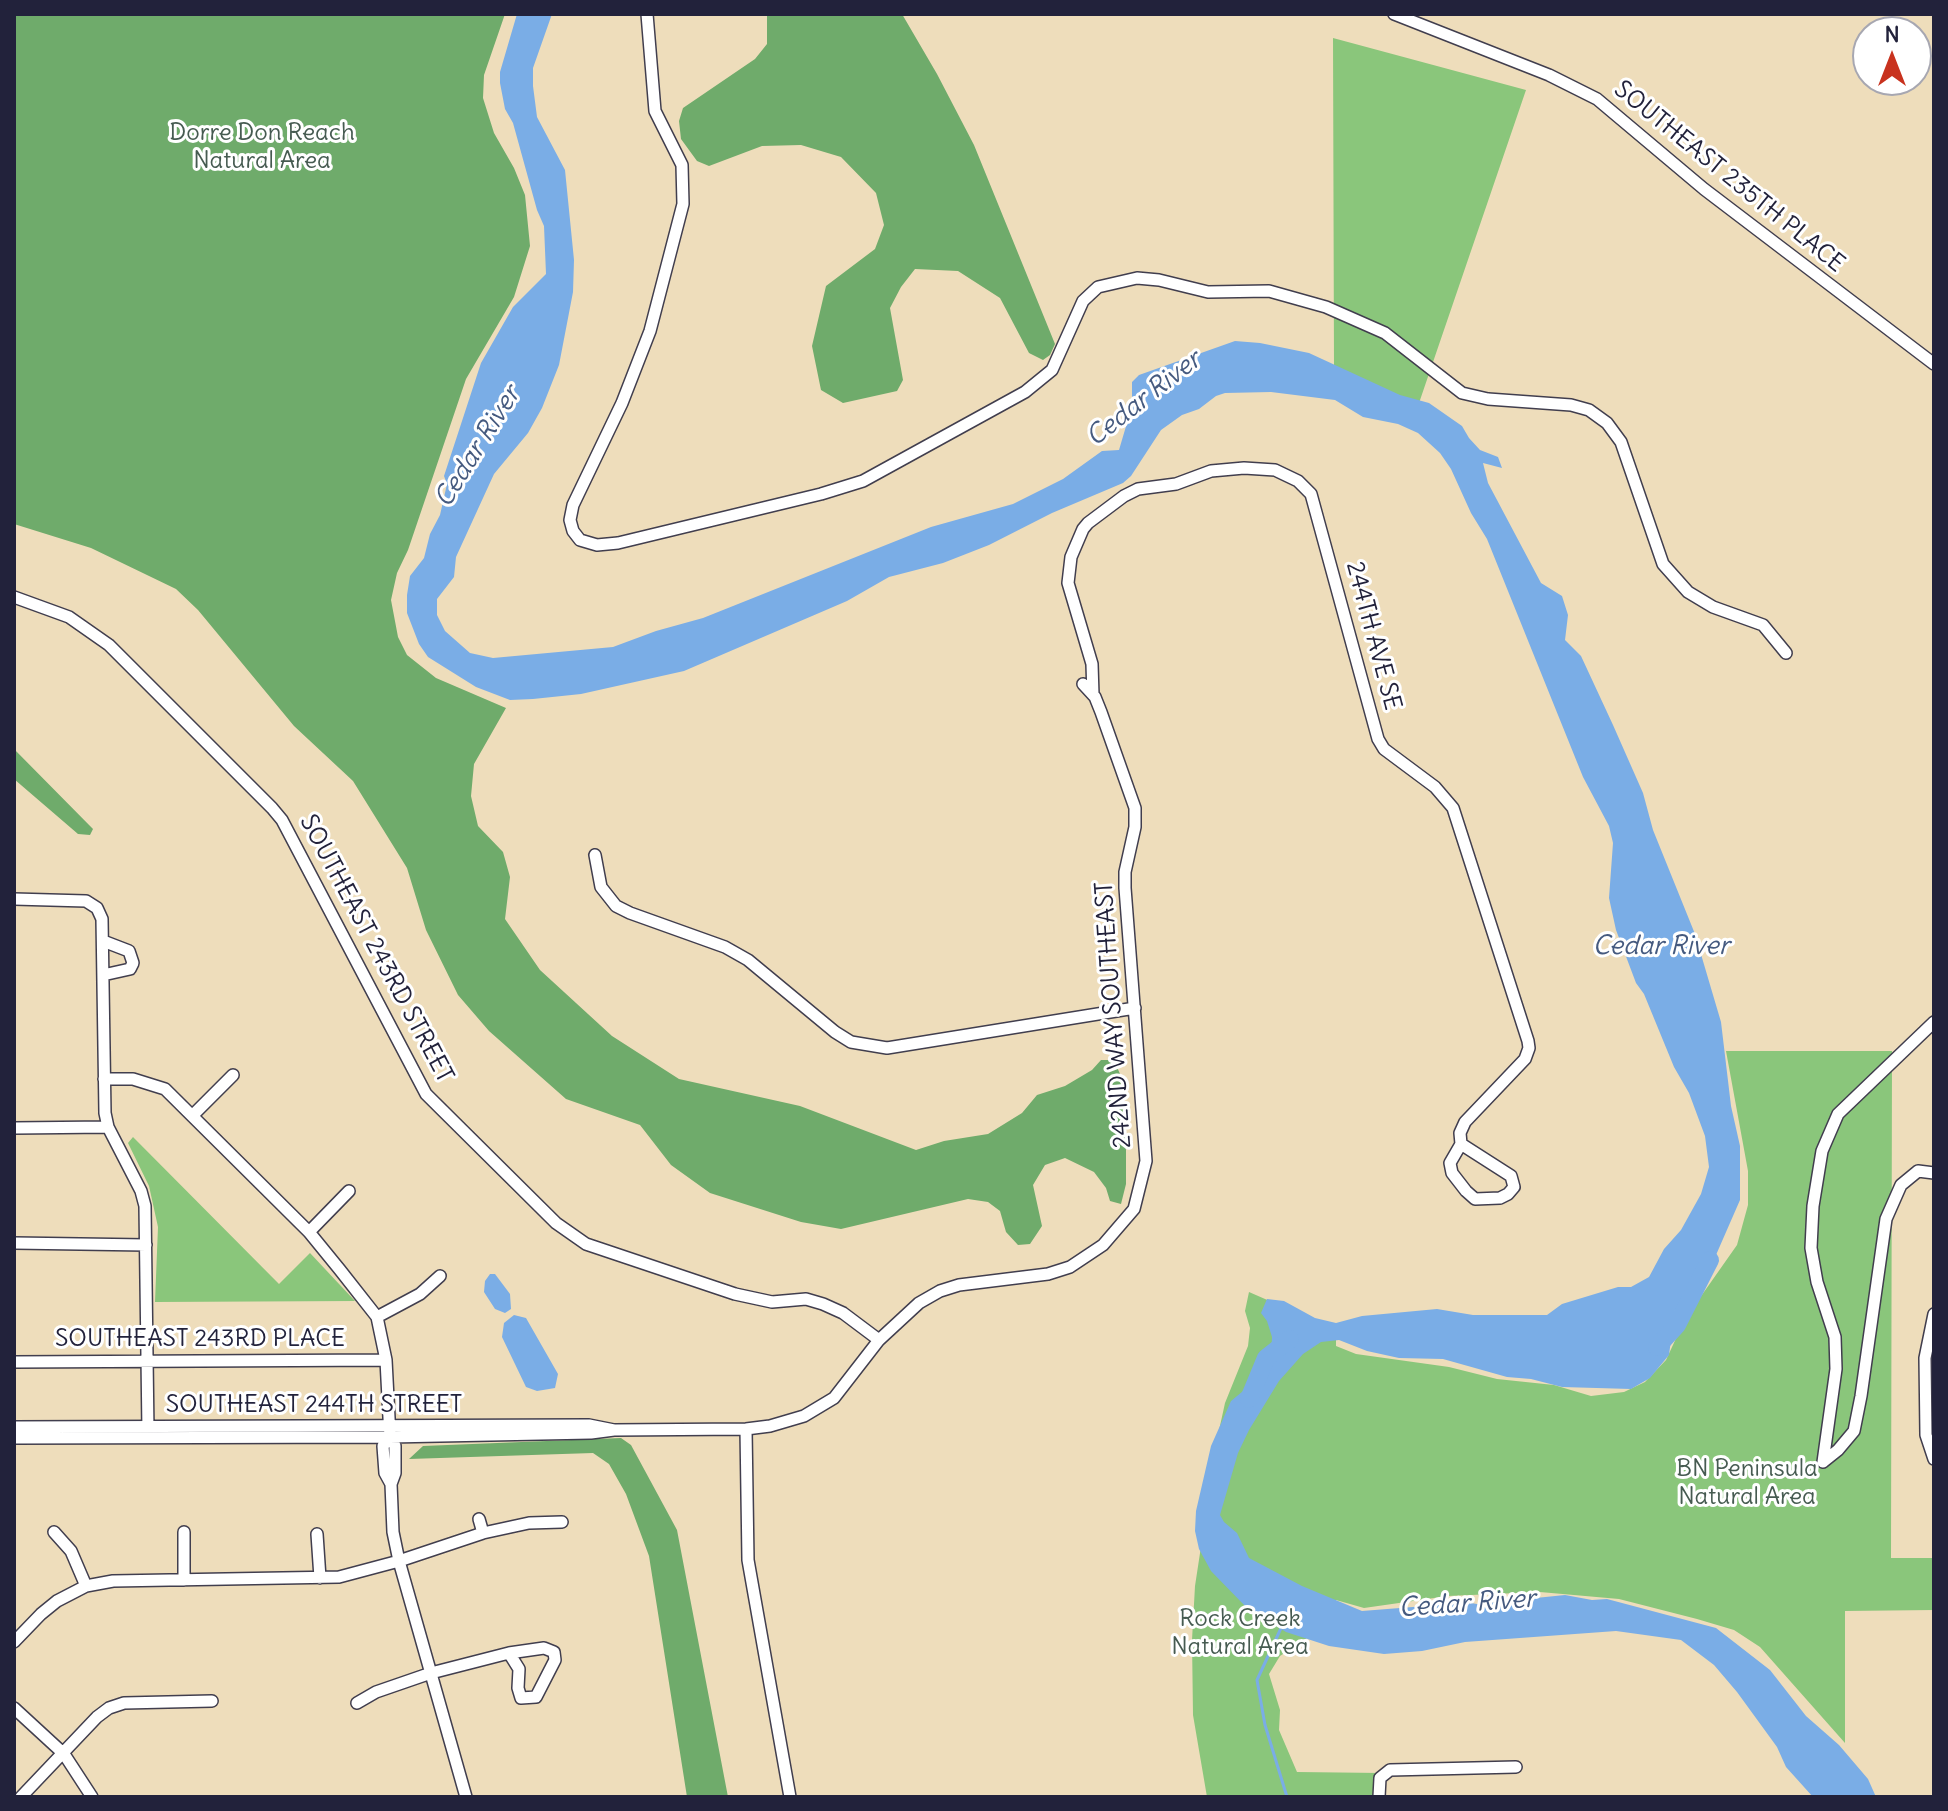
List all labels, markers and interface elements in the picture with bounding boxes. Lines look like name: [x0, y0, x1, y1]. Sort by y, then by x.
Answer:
north arrow: [1852, 16, 1932, 96]
text: N: [1884, 20, 1900, 48]
street label: SOUTHEAST 235TH PLACE: [1608, 75, 1850, 279]
park label: Dorre Don Reach Natural Area: [169, 119, 355, 175]
water label: Cedar River: [1080, 345, 1208, 453]
water label: Cedar River: [428, 381, 528, 513]
street label: 244TH AVE SE: [1339, 559, 1407, 713]
street label: SOUTHEAST 243RD STREET: [293, 810, 459, 1088]
street label: 242ND WAY SOUTHEAST: [1090, 881, 1138, 1149]
water label: Cedar River: [1593, 931, 1729, 963]
street label: SOUTHEAST 243RD PLACE: [55, 1325, 345, 1353]
street label: SOUTHEAST 244TH STREET: [166, 1391, 462, 1419]
park label: BN Peninsula Natural Area: [1676, 1455, 1818, 1511]
water label: Cedar River: [1398, 1584, 1536, 1624]
park label: Rock Creek Natural Area: [1171, 1605, 1309, 1661]

